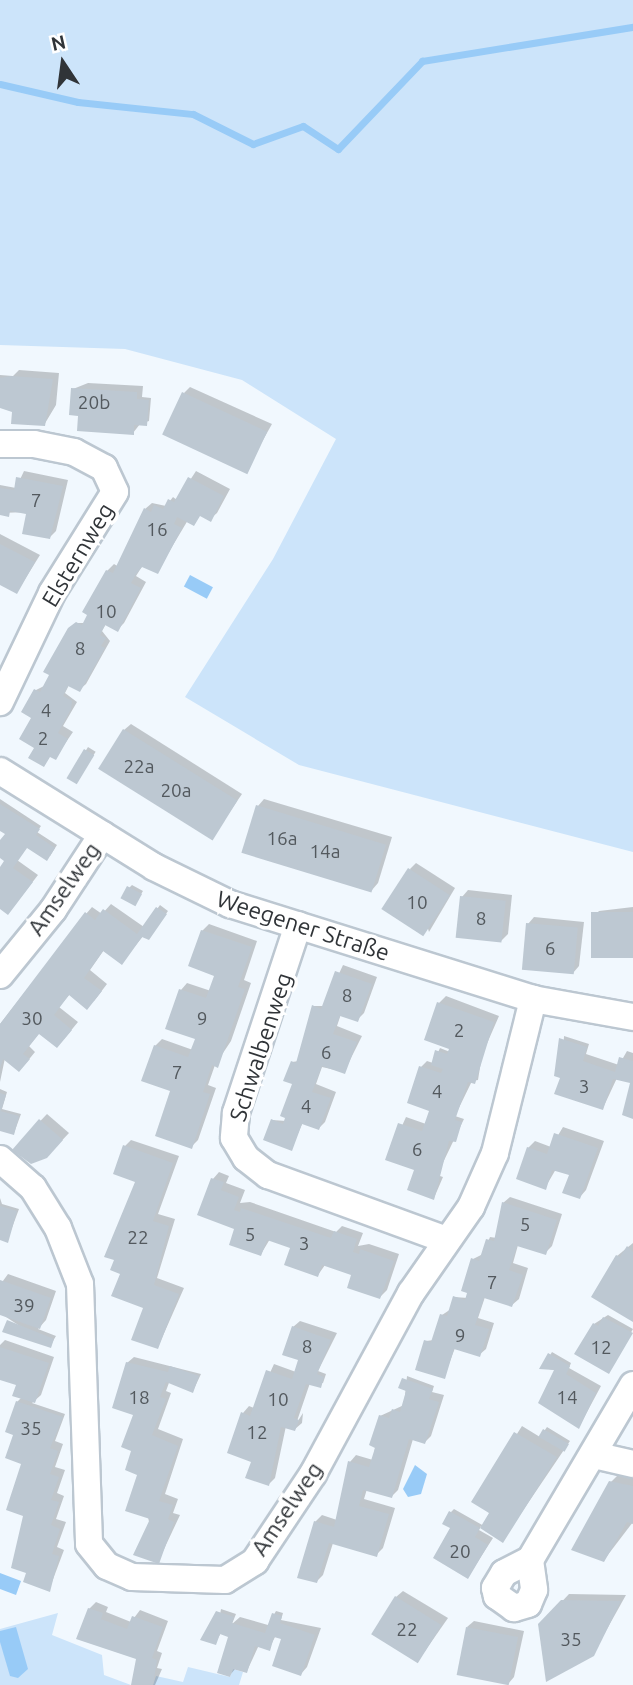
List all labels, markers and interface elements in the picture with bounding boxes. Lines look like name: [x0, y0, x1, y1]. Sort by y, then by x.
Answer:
north arrow: [28, 28, 98, 98]
text: N: [49, 30, 68, 55]
house number: 20b: [78, 392, 110, 414]
house number: 7: [31, 490, 41, 512]
street label: Elsternweg: [36, 498, 120, 612]
house number: 16: [146, 519, 168, 541]
house number: 10: [95, 601, 117, 623]
house number: 8: [75, 638, 85, 660]
house number: 4: [41, 700, 51, 722]
house number: 2: [38, 728, 48, 750]
house number: 22a: [123, 756, 155, 778]
house number: 20a: [160, 780, 192, 802]
house number: 16a: [266, 828, 298, 850]
street label: Amselweg: [22, 837, 106, 941]
house number: 14a: [309, 841, 341, 863]
street label: Weegener Straße: [213, 885, 393, 967]
house number: 10: [406, 892, 428, 914]
house number: 8: [476, 908, 486, 930]
house number: 6: [545, 938, 555, 960]
street label: Schwalbenweg: [224, 969, 298, 1125]
house number: 8: [342, 985, 352, 1007]
house number: 30: [21, 1008, 43, 1030]
house number: 9: [197, 1008, 207, 1030]
house number: 2: [454, 1020, 464, 1042]
house number: 6: [321, 1042, 331, 1064]
house number: 7: [172, 1062, 182, 1084]
house number: 3: [579, 1076, 589, 1098]
house number: 4: [432, 1081, 442, 1103]
house number: 4: [301, 1096, 311, 1118]
house number: 6: [412, 1139, 422, 1161]
house number: 5: [520, 1214, 530, 1236]
house number: 5: [245, 1224, 255, 1246]
house number: 22: [127, 1227, 149, 1249]
house number: 3: [299, 1233, 309, 1255]
house number: 7: [487, 1272, 497, 1294]
house number: 39: [13, 1295, 35, 1317]
house number: 9: [455, 1325, 465, 1347]
house number: 8: [302, 1336, 312, 1358]
house number: 12: [590, 1337, 612, 1359]
house number: 18: [128, 1387, 150, 1409]
house number: 14: [556, 1387, 578, 1409]
house number: 10: [267, 1389, 289, 1411]
house number: 35: [20, 1418, 42, 1440]
house number: 12: [246, 1422, 268, 1444]
street label: Amselweg: [246, 1457, 328, 1561]
house number: 20: [449, 1541, 471, 1563]
house number: 22: [396, 1619, 418, 1641]
house number: 35: [560, 1629, 582, 1651]

